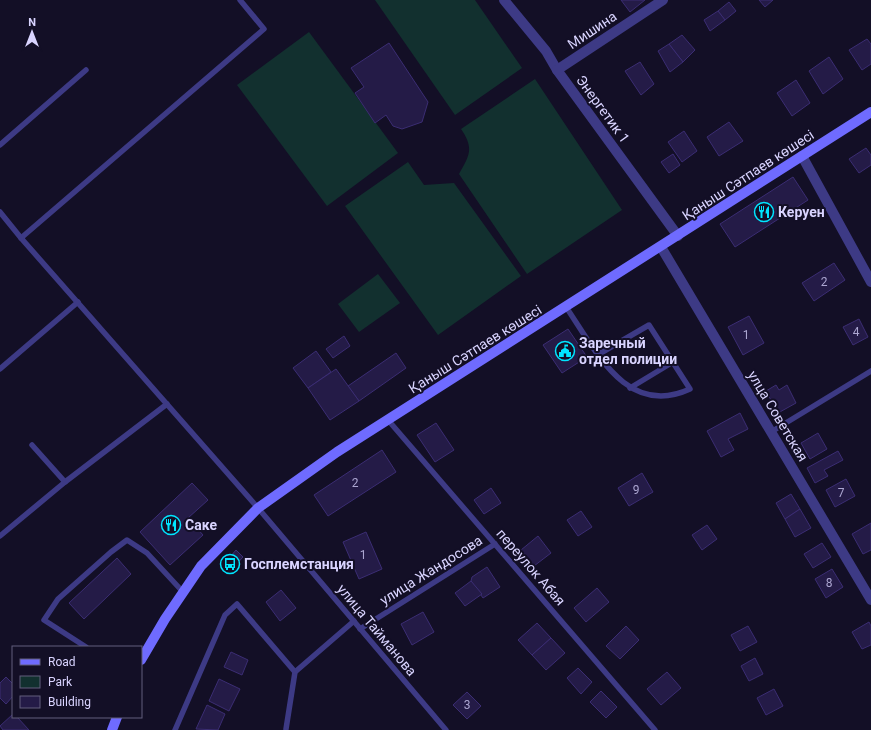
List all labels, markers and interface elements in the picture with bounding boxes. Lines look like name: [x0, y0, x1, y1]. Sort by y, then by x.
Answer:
street label: Мишина: [565, 8, 619, 52]
north arrow: [12, 12, 52, 52]
text: N: [28, 16, 36, 29]
street label: Энергетик 1: [573, 72, 633, 146]
street label: Қаныш Сәтпаев көшесі: [679, 126, 817, 224]
restaurant icon: Керуен: [753, 201, 775, 223]
place label: Керуен: [778, 204, 825, 220]
house number: 2: [821, 275, 828, 289]
street label: Қаныш Сәтпаев көшесі: [406, 301, 544, 397]
house number: 4: [853, 325, 860, 339]
house number: 1: [743, 328, 749, 342]
place label: Заречный отдел полиции: [579, 335, 677, 367]
public building icon: Заречный отдел полиции: [554, 340, 576, 362]
street label: улца Советская: [745, 368, 811, 464]
house number: 2: [352, 476, 359, 490]
house number: 9: [633, 483, 639, 497]
house number: 7: [838, 486, 845, 500]
restaurant icon: Саке: [160, 514, 182, 536]
place label: Саке: [185, 517, 217, 533]
street label: переулок Абая: [493, 525, 569, 609]
street label: улица Жандосова: [377, 532, 485, 608]
house number: 1: [360, 548, 366, 562]
bus stop icon: Госплемстанция: [219, 553, 241, 575]
place label: Госплемстанция: [244, 556, 354, 572]
house number: 8: [826, 576, 833, 590]
street label: улица Тайманова: [334, 581, 420, 679]
legend: [12, 646, 142, 718]
text: Road: [48, 655, 76, 669]
text: Park: [48, 675, 73, 689]
text: Building: [48, 695, 91, 709]
house number: 3: [464, 698, 470, 712]

